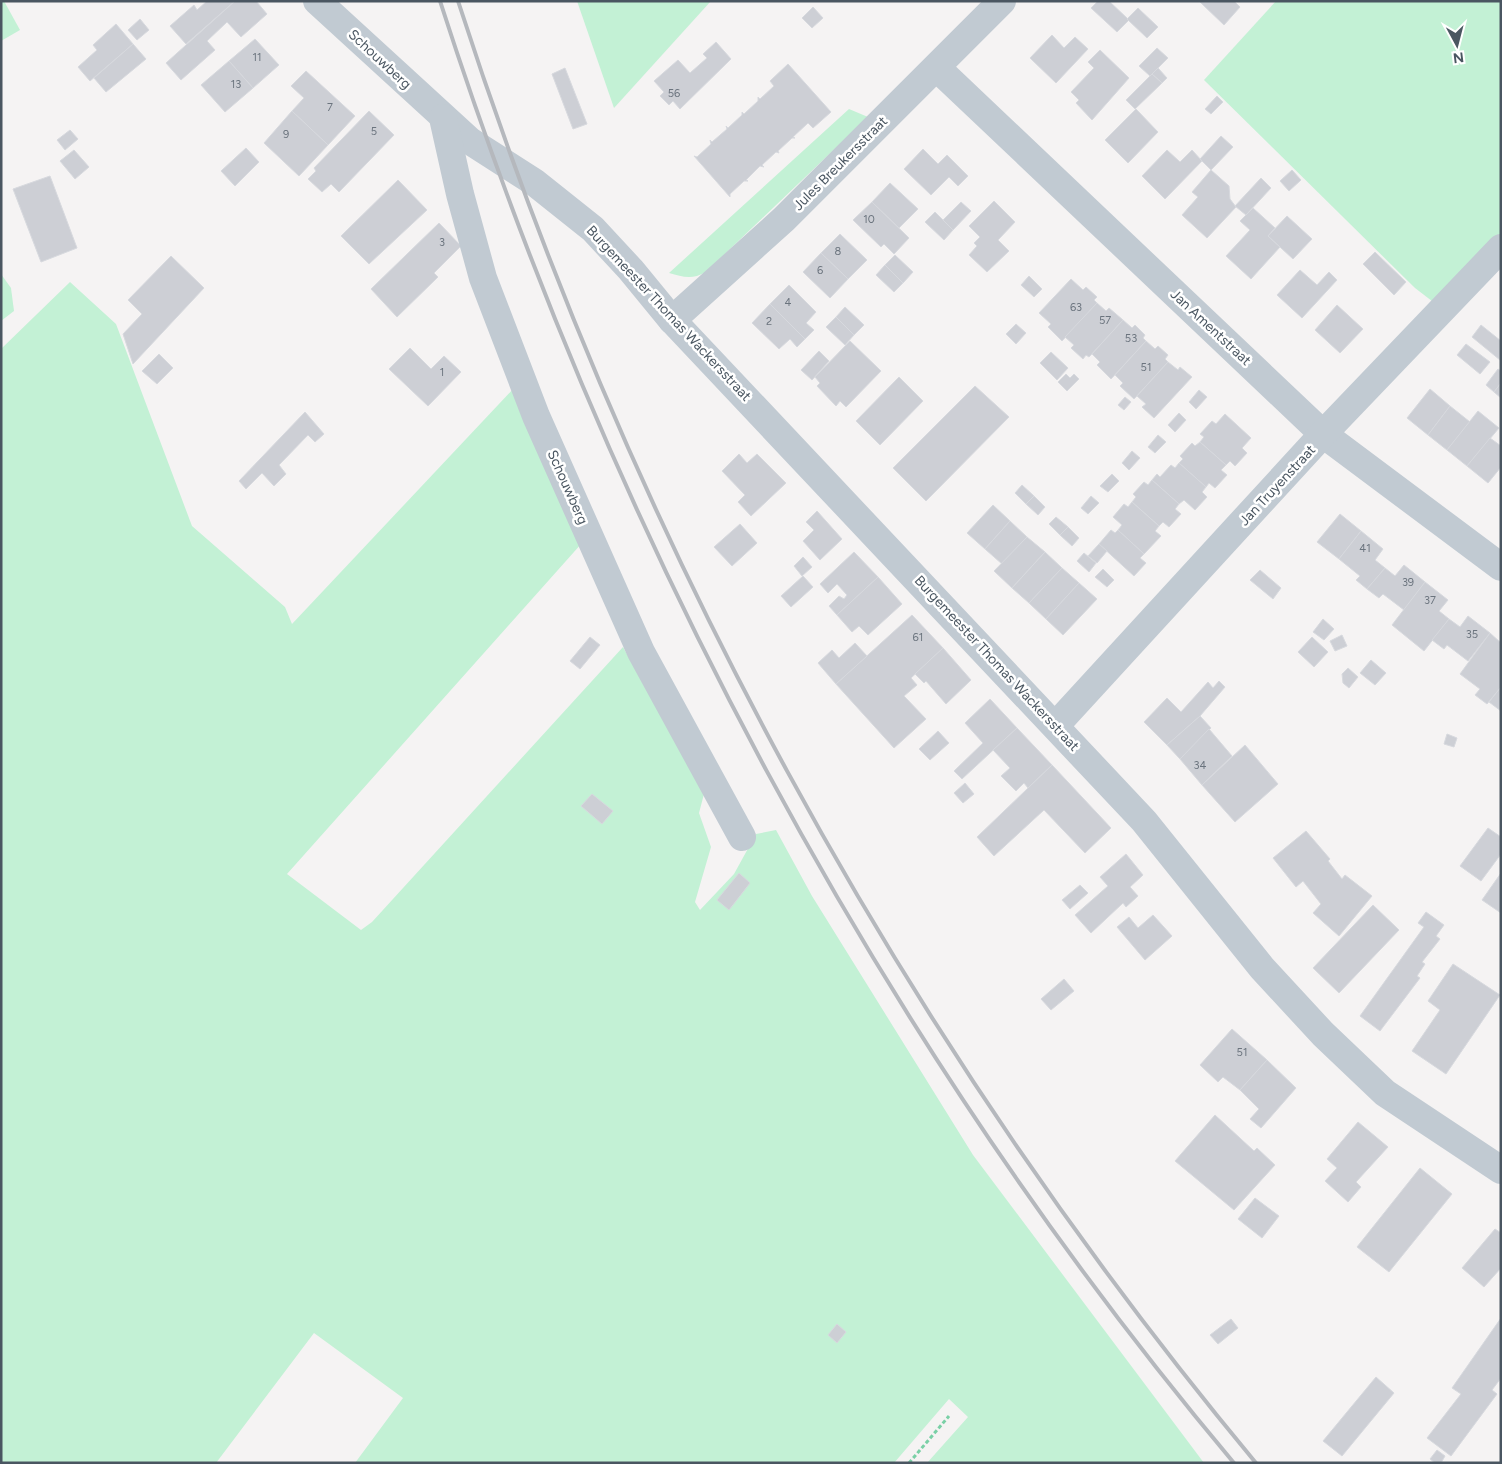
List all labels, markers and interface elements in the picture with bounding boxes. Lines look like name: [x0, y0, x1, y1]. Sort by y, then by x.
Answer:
north arrow: [1432, 20, 1482, 70]
street label: Schouwberg: [345, 26, 415, 93]
text: N: [1452, 48, 1465, 67]
house number: 11: [252, 51, 262, 64]
house number: 13: [231, 78, 241, 91]
house number: 56: [668, 87, 680, 100]
house number: 7: [327, 101, 333, 114]
street label: Jules Breukersstraat: [790, 113, 891, 214]
house number: 5: [371, 125, 377, 138]
house number: 9: [283, 128, 289, 141]
house number: 10: [863, 213, 875, 226]
street label: Burgemeester Thomas Wackersstraat: [583, 222, 755, 405]
house number: 3: [439, 236, 445, 249]
house number: 8: [835, 245, 842, 258]
house number: 6: [817, 264, 823, 277]
street label: Jan Amentstraat: [1167, 286, 1254, 369]
house number: 4: [785, 296, 792, 309]
house number: 63: [1070, 301, 1082, 314]
house number: 57: [1099, 314, 1111, 327]
house number: 2: [766, 315, 772, 328]
house number: 53: [1125, 332, 1137, 345]
house number: 51: [1141, 361, 1151, 374]
house number: 1: [440, 366, 444, 379]
street label: Jan Truyenstraat: [1236, 442, 1319, 529]
street label: Schouwberg: [544, 447, 592, 527]
house number: 41: [1359, 542, 1371, 555]
street label: Burgemeester Thomas Wackersstraat: [911, 572, 1083, 755]
house number: 39: [1402, 576, 1414, 589]
house number: 37: [1424, 594, 1436, 607]
house number: 35: [1466, 628, 1478, 641]
house number: 61: [913, 631, 923, 644]
house number: 34: [1194, 759, 1207, 772]
house number: 51: [1237, 1046, 1247, 1059]

